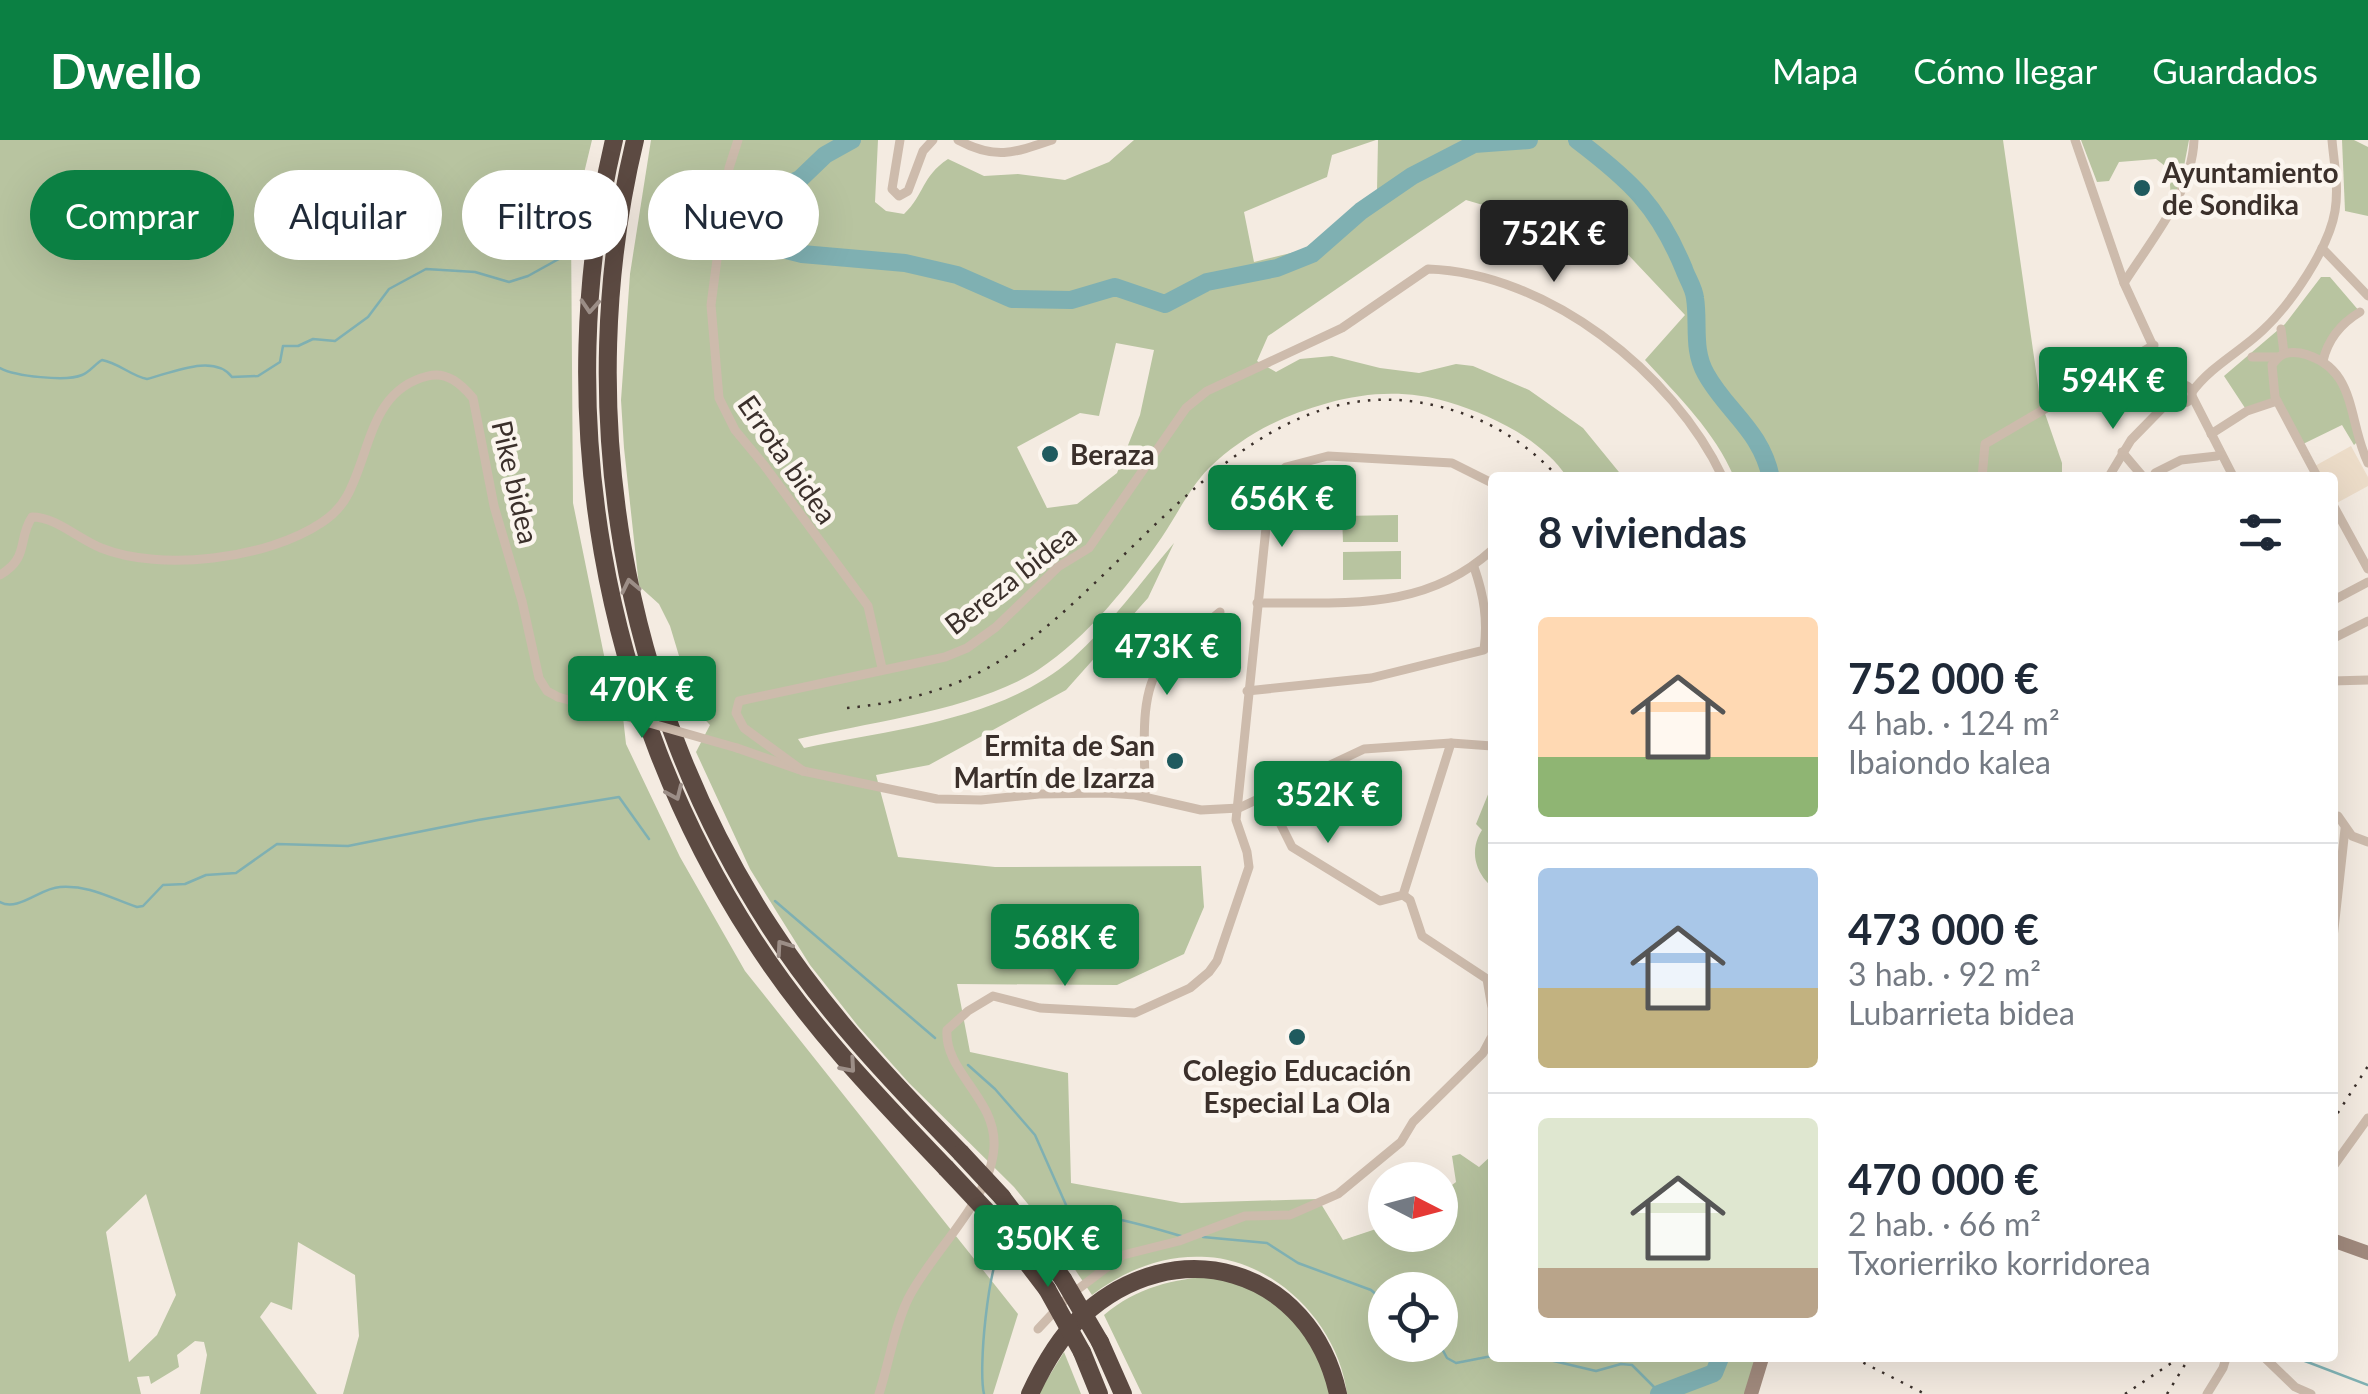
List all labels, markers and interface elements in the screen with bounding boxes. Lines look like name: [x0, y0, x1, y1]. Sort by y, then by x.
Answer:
text: Dwello: [50, 42, 202, 99]
text: Mapa: [1772, 49, 1858, 91]
text: Cómo llegar: [1913, 49, 2097, 91]
text: Guardados: [2152, 49, 2318, 91]
place label: Ayuntamiento de Sondika: [2161, 155, 2338, 221]
chip: Comprar: [30, 170, 234, 260]
chip: Alquilar: [254, 170, 442, 260]
chip: Filtros: [462, 170, 628, 260]
chip: Nuevo: [648, 170, 819, 260]
marker: Ayuntamiento de Sondika: [2131, 177, 2153, 199]
pin: 752K €: [1473, 200, 1635, 285]
text: 752K €: [1502, 213, 1606, 252]
one-way arrow: [580, 298, 601, 314]
pin: 594K €: [2032, 347, 2194, 432]
text: 594K €: [2061, 360, 2165, 399]
street label: Errota bidea: [731, 388, 845, 530]
street label: Pike bidea: [485, 417, 547, 547]
place label: Beraza: [1070, 437, 1155, 471]
marker: Beraza: [1039, 443, 1061, 465]
pin: 656K €: [1201, 465, 1363, 550]
text: 656K €: [1230, 478, 1334, 517]
icon: filters: [2233, 505, 2288, 560]
text: 8 viviendas: [1538, 507, 1747, 557]
street label: Bereza bidea: [937, 517, 1083, 641]
one-way arrow: [621, 578, 642, 595]
pin: 473K €: [1086, 613, 1248, 698]
text: 473K €: [1115, 626, 1219, 665]
text: 752 000 €: [1848, 653, 2039, 703]
pin: 470K €: [561, 656, 723, 741]
icon: home: [1618, 657, 1738, 777]
text: 470K €: [590, 669, 694, 708]
text: 4 hab. · 124 m²: [1848, 703, 2060, 742]
place label: Ermita de San Martín de Izarza: [953, 728, 1155, 794]
text: Ibaiondo kalea: [1848, 742, 2051, 781]
marker: Ermita de San Martín de Izarza: [1164, 750, 1186, 772]
pin: 352K €: [1247, 761, 1409, 846]
text: 352K €: [1276, 774, 1380, 813]
one-way arrow: [663, 783, 683, 801]
pin: 568K €: [984, 904, 1146, 989]
text: 473 000 €: [1848, 904, 2039, 954]
icon: home: [1618, 908, 1738, 1028]
text: 568K €: [1013, 917, 1117, 956]
one-way arrow: [777, 939, 796, 958]
text: 3 hab. · 92 m²: [1848, 954, 2041, 993]
text: Lubarrieta bidea: [1848, 993, 2075, 1032]
marker: Colegio Educación Especial La Ola: [1286, 1026, 1308, 1048]
place label: Colegio Educación Especial La Ola: [1183, 1053, 1411, 1119]
one-way arrow: [838, 1054, 856, 1073]
text: 470 000 €: [1848, 1154, 2039, 1204]
icon: home: [1618, 1158, 1738, 1278]
north arrow: [1368, 1162, 1458, 1252]
map controls: [1368, 1162, 1458, 1362]
text: 2 hab. · 66 m²: [1848, 1204, 2041, 1243]
pin: 350K €: [967, 1205, 1129, 1290]
text: 350K €: [996, 1218, 1100, 1257]
text: Txorierriko korridorea: [1848, 1243, 2151, 1282]
button: locate: [1368, 1272, 1458, 1362]

